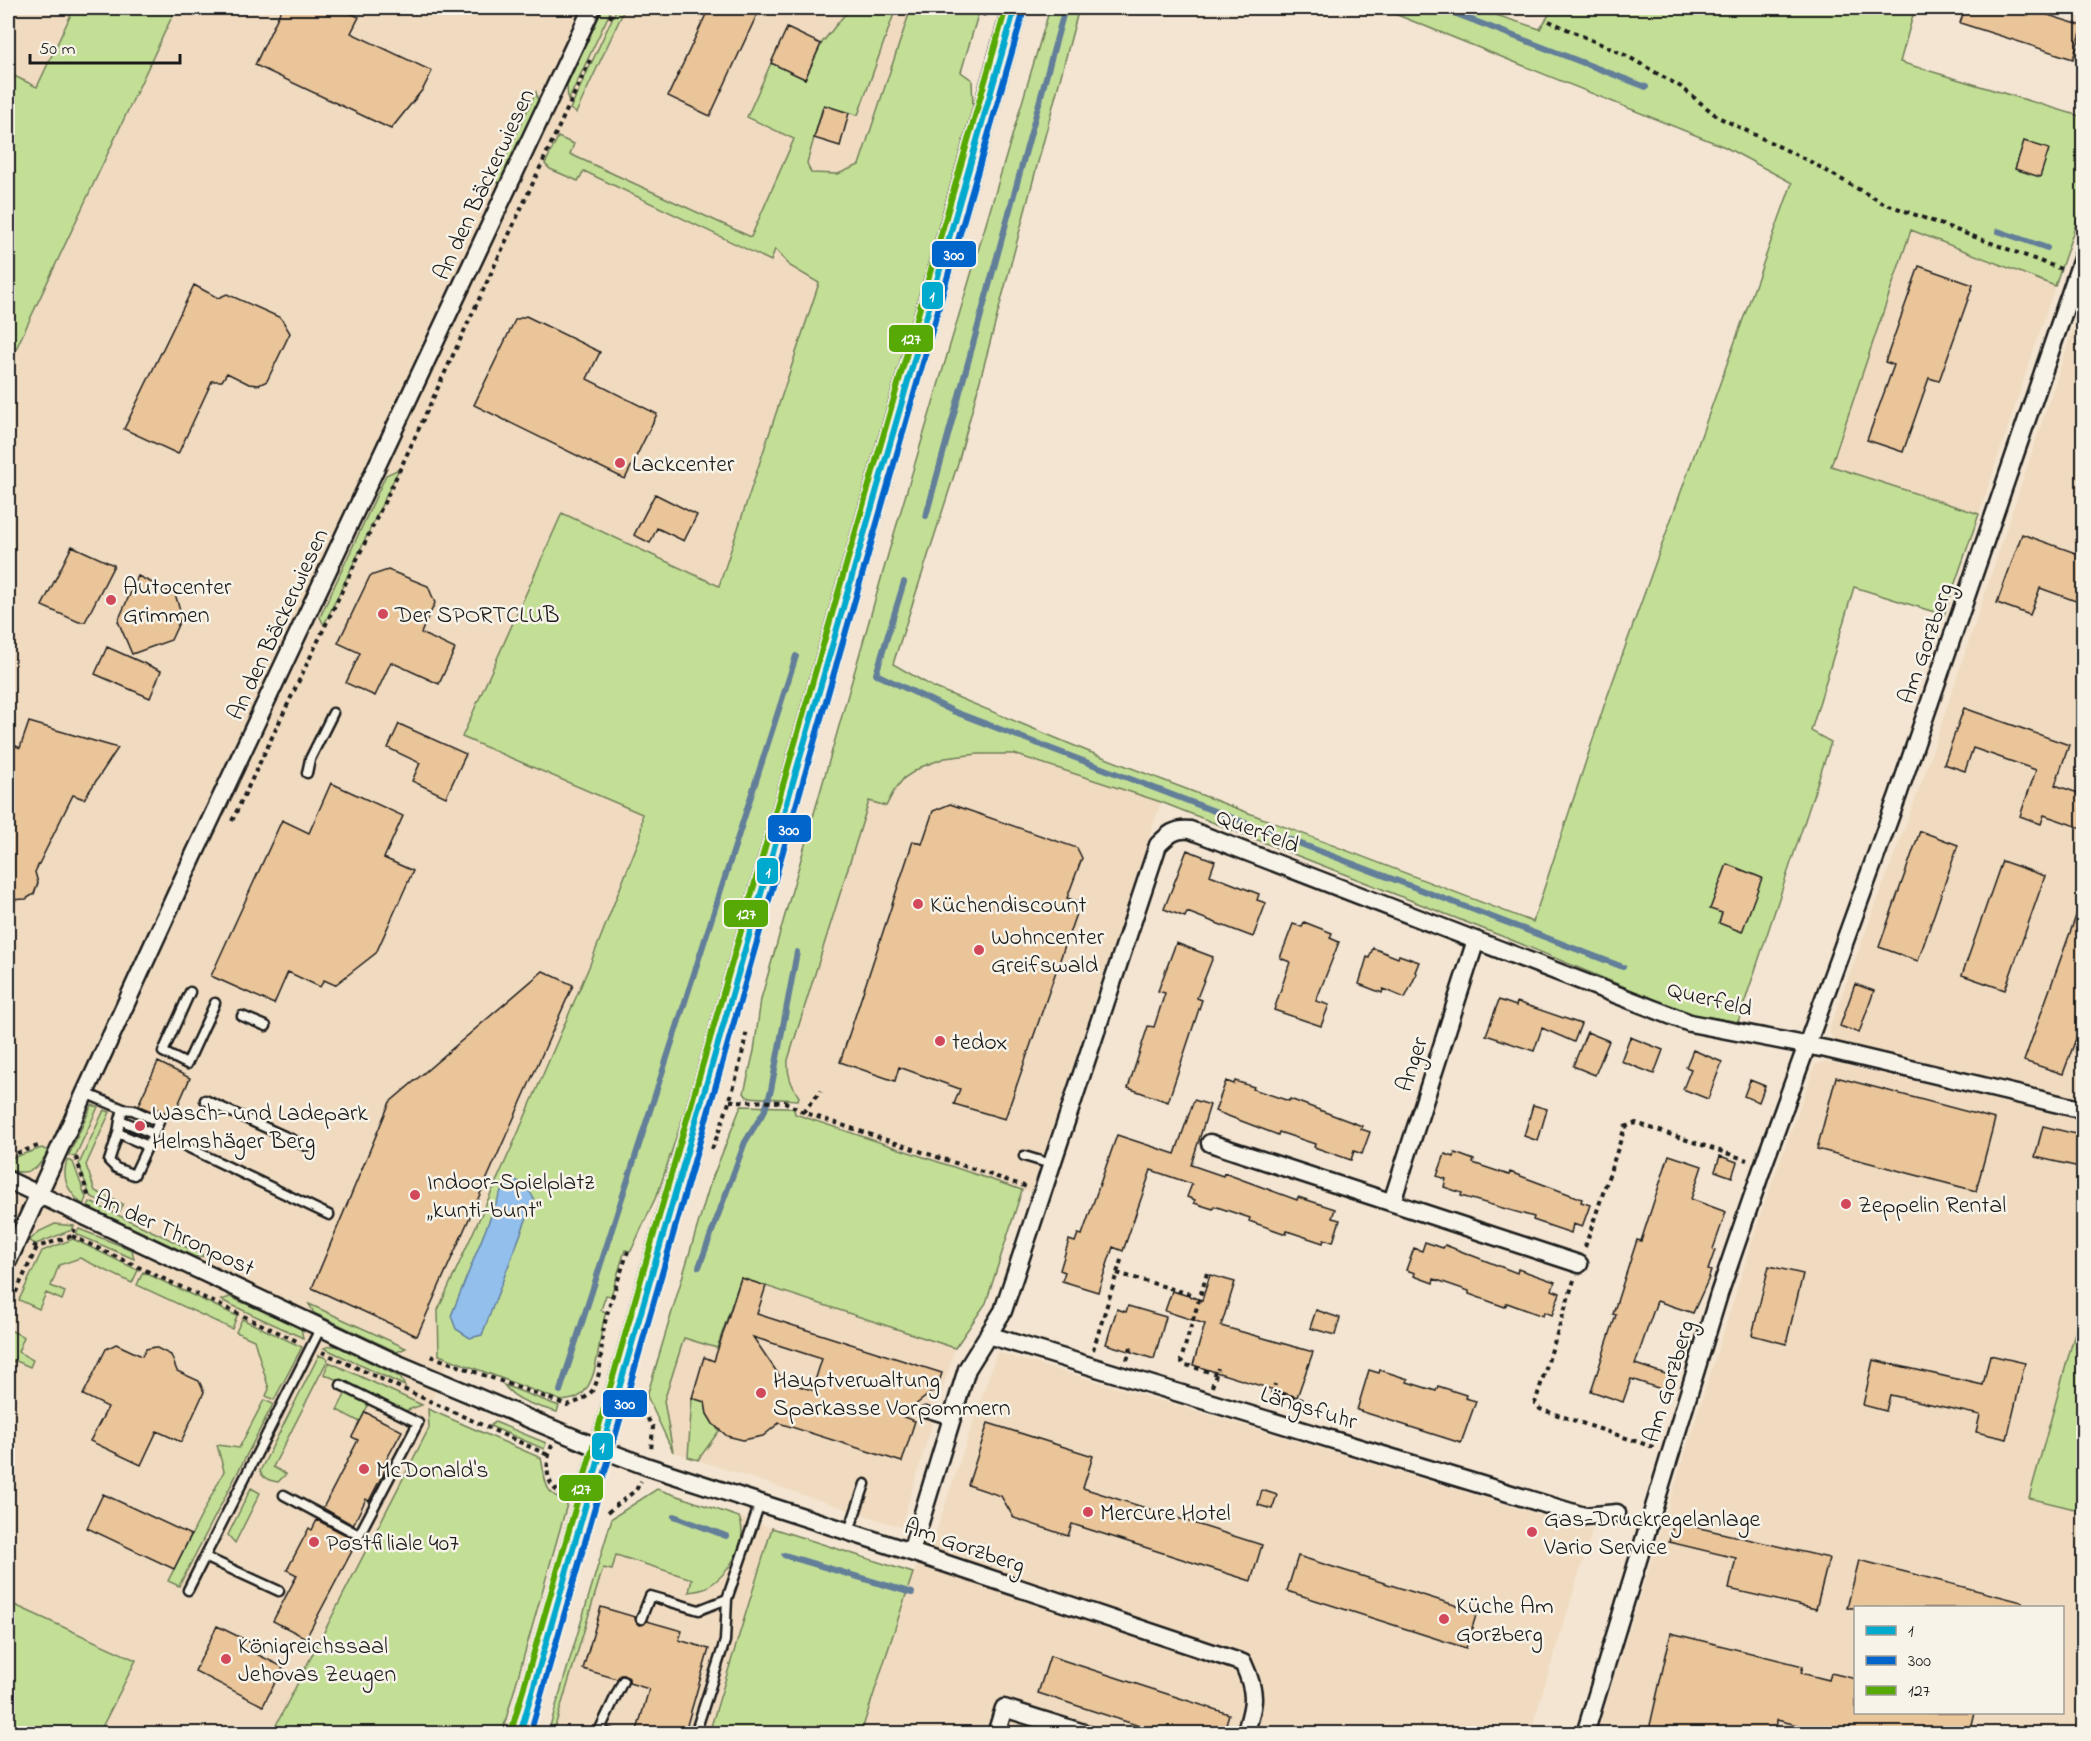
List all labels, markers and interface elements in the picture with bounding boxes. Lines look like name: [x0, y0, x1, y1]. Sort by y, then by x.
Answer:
scale bar: [30, 27, 180, 65]
text: 50 m: [39, 37, 76, 63]
street label: An den Bäckerwiesen: [425, 83, 545, 287]
line badge: 300: [931, 240, 977, 268]
text: 300: [943, 244, 964, 268]
line badge: 1: [921, 281, 944, 310]
text: 1: [929, 285, 935, 309]
line badge: 127: [888, 324, 934, 353]
text: 127: [901, 328, 921, 352]
place label: Lackcenter: [632, 448, 735, 483]
marker: Lackcenter: [613, 456, 627, 470]
street label: An den Bäckerwiesen: [219, 523, 339, 727]
place label: Autocenter Grimmen: [123, 571, 232, 634]
street label: Am Gorzberg: [1890, 578, 1964, 709]
marker: Autocenter Grimmen: [104, 593, 118, 607]
place label: Der SPORTCLUB: [394, 599, 559, 634]
marker: Der SPORTCLUB: [376, 607, 390, 621]
street label: Querfeld: [1210, 800, 1304, 864]
line badge: 300: [767, 814, 812, 843]
text: 300: [778, 819, 799, 843]
line badge: 1: [756, 857, 779, 885]
text: 1: [765, 861, 771, 885]
place label: Küchendiscount: [930, 889, 1087, 924]
marker: Küchendiscount: [911, 897, 925, 911]
line badge: 127: [723, 899, 769, 928]
text: 127: [736, 903, 756, 927]
place label: Wohncenter Greifswald: [991, 921, 1105, 984]
marker: Wohncenter Greifswald: [972, 943, 986, 957]
street label: Querfeld: [1663, 973, 1756, 1028]
place label: tedox: [952, 1026, 1008, 1061]
street label: Anger: [1388, 1032, 1439, 1097]
marker: tedox: [933, 1034, 947, 1048]
place label: Wasch- und Ladepark Helmshäger Berg: [152, 1097, 368, 1160]
marker: Wasch- und Ladepark Helmshäger Berg: [133, 1119, 147, 1133]
place label: Indoor-Spielplatz „kunti-bunt“: [427, 1166, 595, 1229]
street label: An der Thronpost: [88, 1182, 260, 1287]
marker: Indoor-Spielplatz „kunti-bunt“: [408, 1188, 422, 1202]
place label: Zeppelin Rental: [1858, 1189, 2006, 1224]
marker: Zeppelin Rental: [1839, 1197, 1853, 1211]
street label: Am Gorzberg: [1635, 1316, 1706, 1447]
place label: Hauptverwaltung Sparkasse Vorpommern: [773, 1364, 1011, 1427]
street label: Längsfuhr: [1256, 1378, 1361, 1441]
marker: Hauptverwaltung Sparkasse Vorpommern: [754, 1386, 768, 1400]
line badge: 300: [602, 1389, 648, 1418]
text: 300: [614, 1393, 635, 1417]
line badge: 1: [591, 1432, 614, 1461]
text: 1: [599, 1436, 605, 1460]
place label: McDonald's: [376, 1454, 488, 1489]
marker: McDonald's: [357, 1462, 371, 1476]
line badge: 127: [558, 1474, 604, 1502]
text: 127: [571, 1478, 591, 1502]
place label: Mercure Hotel: [1100, 1497, 1231, 1532]
place label: Gas-Druckregelanlage Vario Service: [1543, 1503, 1760, 1566]
marker: Mercure Hotel: [1081, 1505, 1095, 1519]
street label: Am Gorzberg: [899, 1510, 1030, 1584]
marker: Gas-Druckregelanlage Vario Service: [1525, 1525, 1539, 1539]
place label: Postfiliale 407: [326, 1527, 459, 1562]
marker: Postfiliale 407: [307, 1535, 321, 1549]
place label: Küche Am Gorzberg: [1456, 1590, 1554, 1653]
legend: [1854, 1606, 2064, 1714]
marker: Küche Am Gorzberg: [1437, 1612, 1451, 1626]
text: 1: [1908, 1619, 1914, 1645]
place label: Königreichssaal Jehovas Zeugen: [238, 1630, 396, 1693]
text: 300: [1908, 1649, 1931, 1675]
marker: Königreichssaal Jehovas Zeugen: [219, 1652, 233, 1666]
text: 127: [1908, 1679, 1931, 1705]

